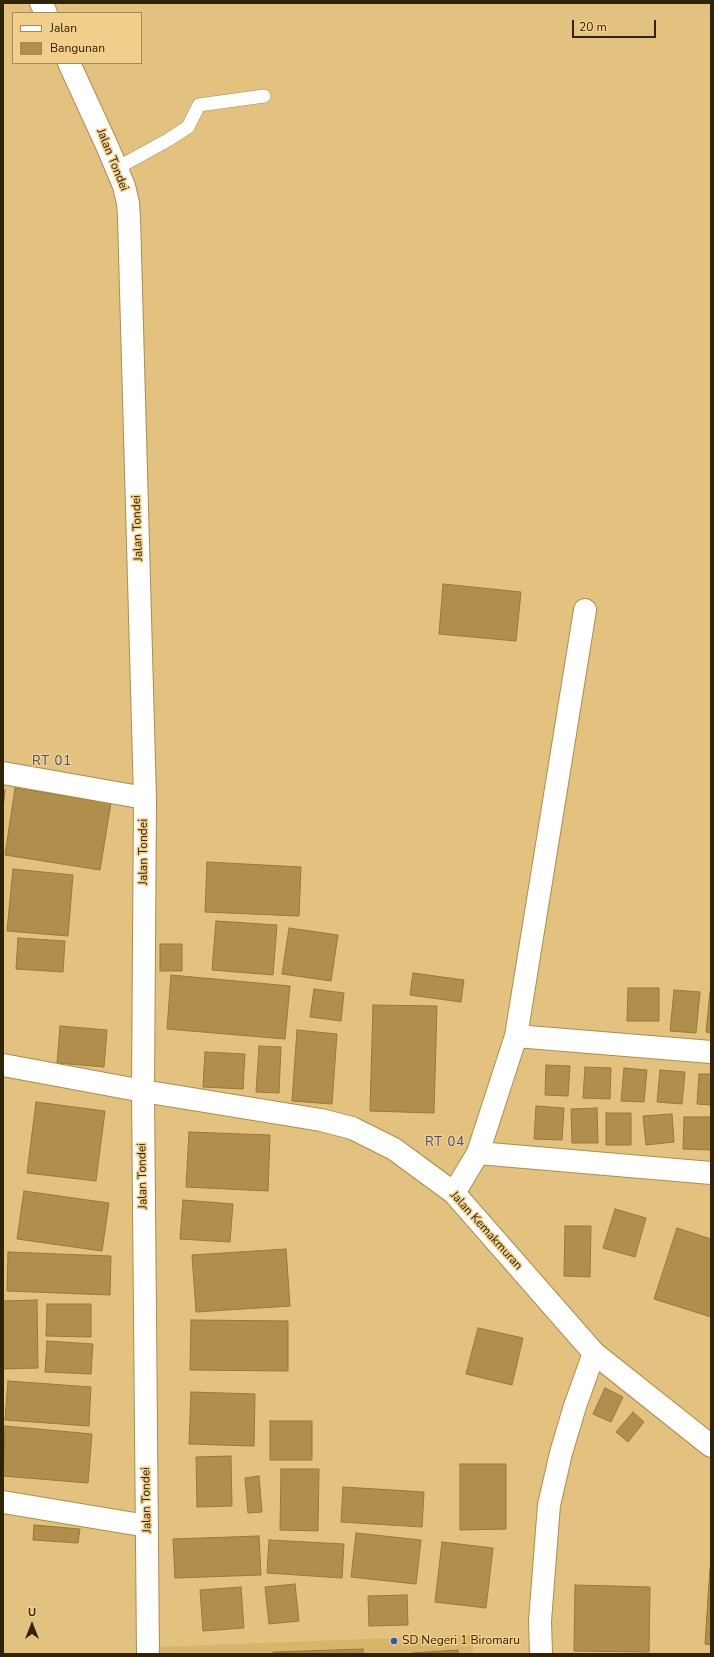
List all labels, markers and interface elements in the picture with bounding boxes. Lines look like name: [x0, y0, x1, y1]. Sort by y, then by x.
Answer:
legend: [12, 12, 142, 64]
scale bar: [574, 12, 658, 38]
text: 20 m: [579, 19, 607, 35]
text: Jalan: [50, 20, 77, 36]
text: Bangunan: [50, 40, 105, 56]
street label: Jalan Tondei: [93, 127, 131, 193]
street label: Jalan Tondei: [130, 495, 146, 561]
district label: RT 01: [32, 754, 72, 770]
street label: Jalan Tondei: [137, 819, 151, 885]
district label: RT 04: [425, 1135, 465, 1151]
street label: Jalan Tondei: [135, 1143, 151, 1209]
street label: Jalan Kemakmuran: [447, 1189, 525, 1273]
street label: Jalan Tondei: [139, 1467, 155, 1533]
north arrow: [12, 1605, 52, 1645]
text: U: [28, 1605, 36, 1620]
place label: SD Negeri 1 Biromaru: [402, 1634, 520, 1648]
marker: SD Negeri 1 Biromaru: [389, 1636, 399, 1646]

